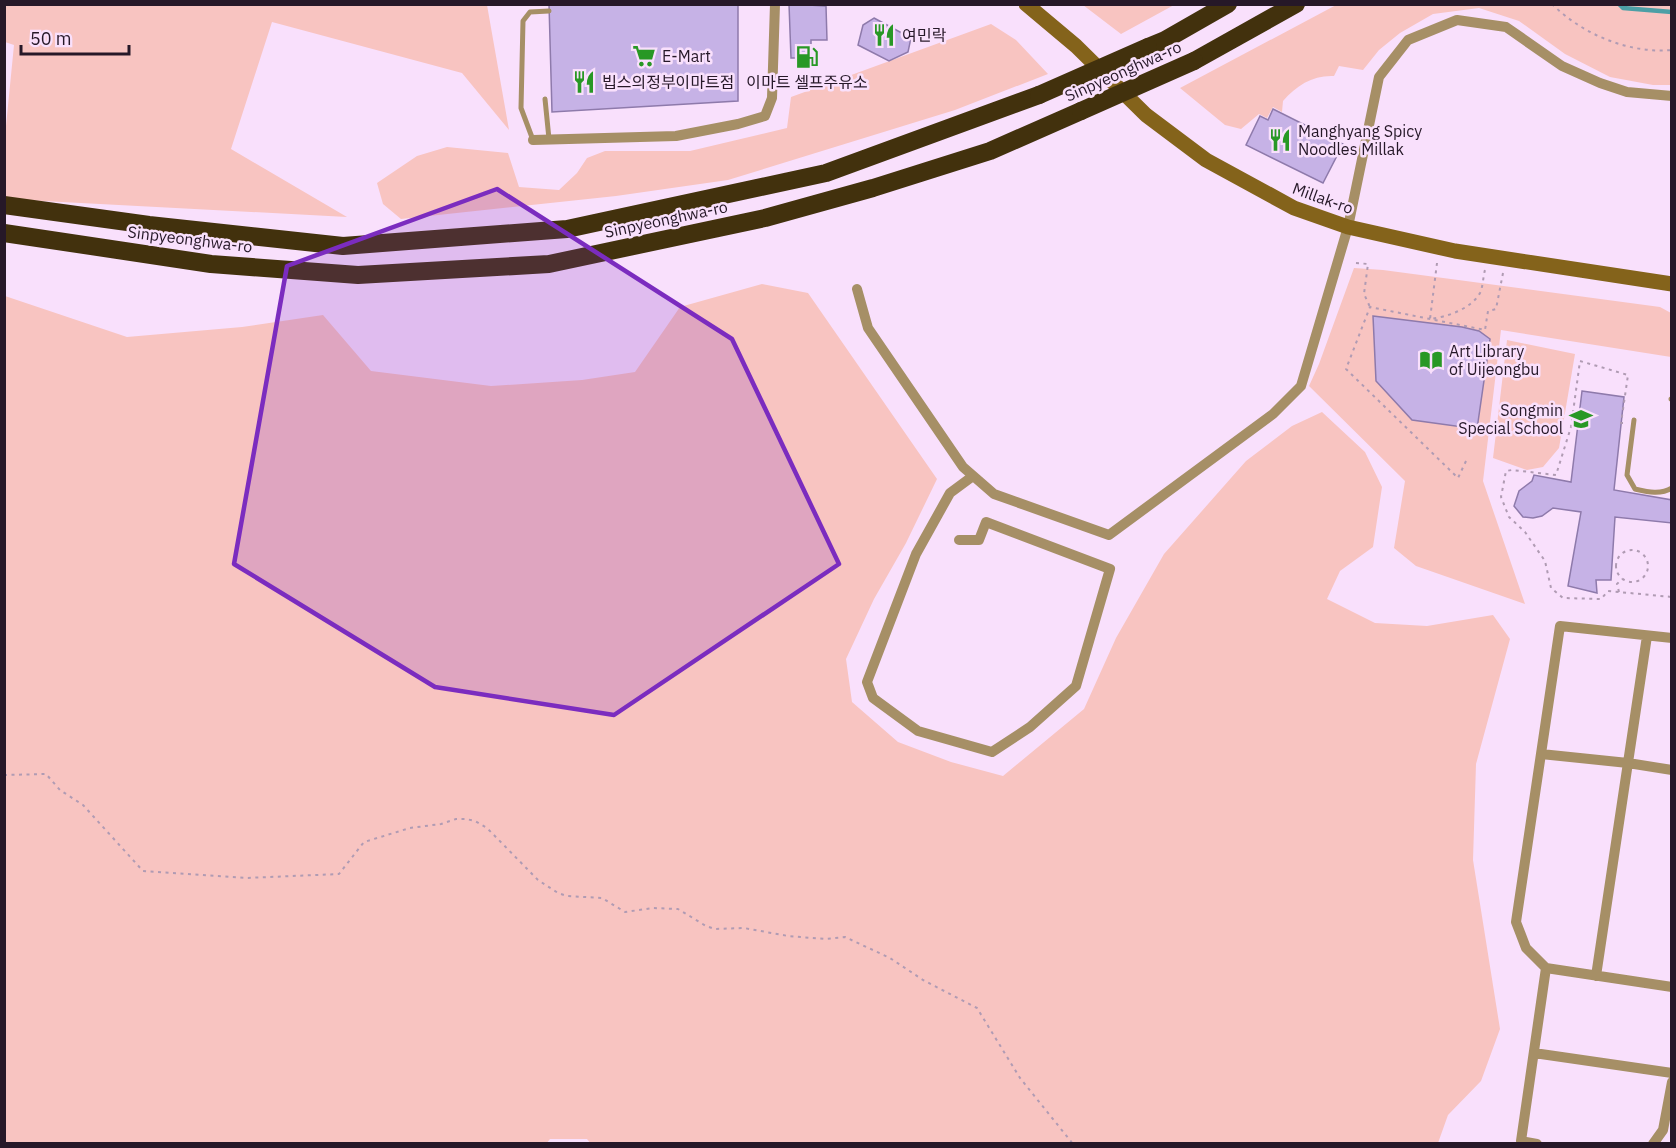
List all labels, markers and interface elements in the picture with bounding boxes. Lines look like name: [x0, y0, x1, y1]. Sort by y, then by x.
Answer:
scale bar: [21, 18, 129, 56]
restaurant icon: 여민락: [871, 22, 897, 48]
place label: 여민락: [902, 25, 946, 45]
text: 50 m: [30, 27, 72, 50]
street label: Sinpyeonghwa-ro: [1062, 36, 1184, 106]
supermarket icon: E-Mart: [631, 43, 657, 69]
fuel station icon: 이마트 셀프주유소: [794, 44, 820, 70]
place label: E-Mart: [662, 46, 711, 66]
restaurant icon: 빕스의정부이마트점: [571, 69, 597, 95]
place label: 빕스의정부이마트점: [602, 72, 734, 92]
place label: 이마트 셀프주유소: [746, 72, 868, 92]
place label: Manghyang Spicy Noodles Millak: [1298, 121, 1422, 159]
restaurant icon: Manghyang Spicy Noodles Millak: [1267, 127, 1293, 153]
street label: Millak-ro: [1290, 178, 1356, 218]
street label: Sinpyeonghwa-ro: [603, 196, 730, 242]
street label: Sinpyeonghwa-ro: [126, 221, 254, 257]
place label: Art Library of Uijeongbu: [1449, 341, 1539, 379]
library icon: Art Library of Uijeongbu: [1418, 347, 1444, 373]
place label: Songmin Special School: [1458, 400, 1563, 438]
school or university icon: Songmin Special School: [1568, 406, 1594, 432]

